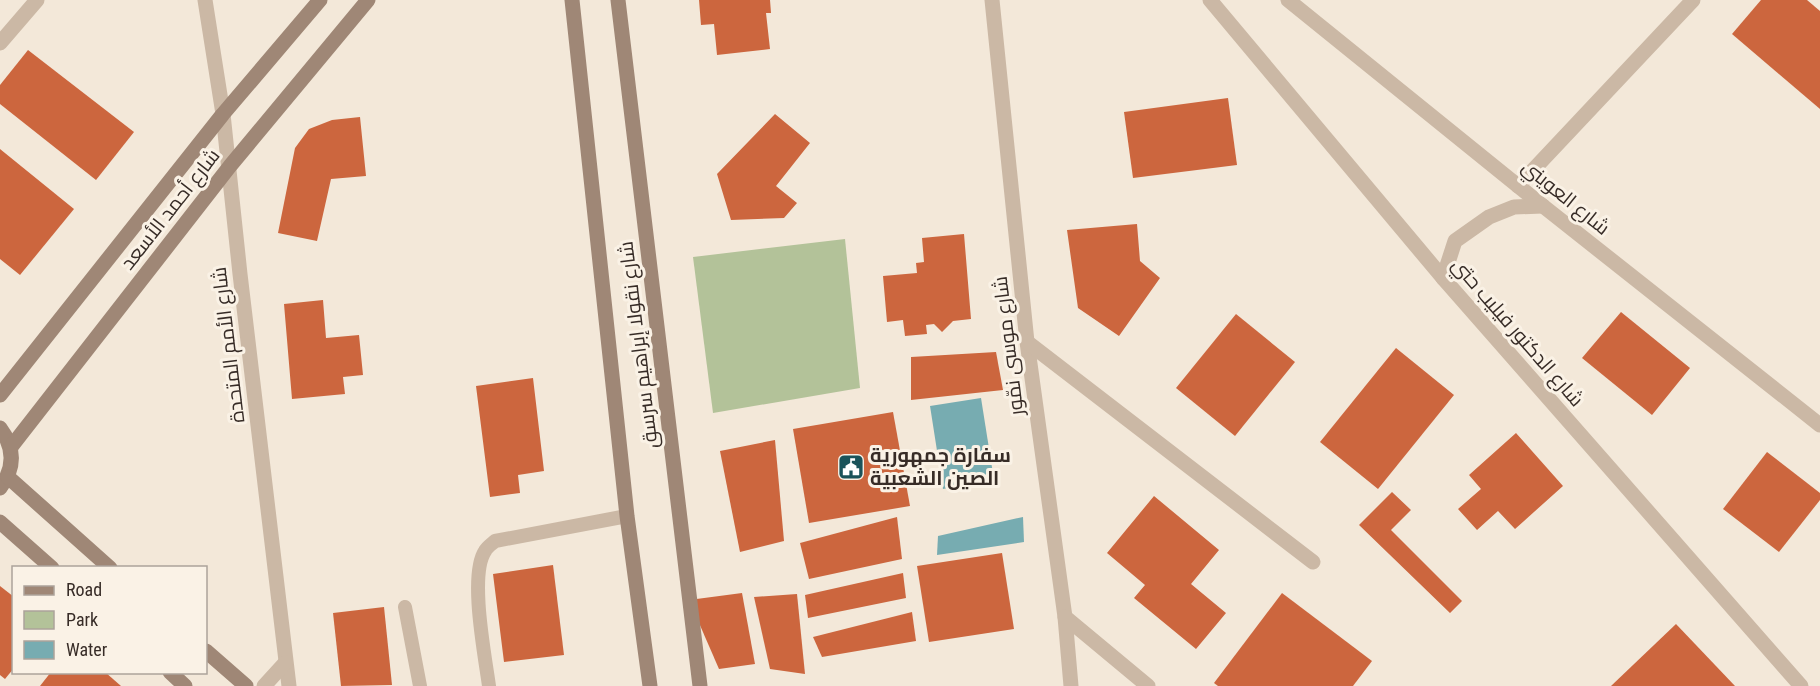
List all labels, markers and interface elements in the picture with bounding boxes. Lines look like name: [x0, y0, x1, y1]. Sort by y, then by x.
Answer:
street label: شارع أحمد الأسعد: [115, 144, 226, 275]
street label: شارع العويني: [1515, 154, 1615, 243]
street label: شارع نقولا إبراهيم سرسق: [613, 240, 665, 450]
street label: شارع الدكتور فيليب حتي: [1444, 253, 1589, 414]
street label: شارع الأمم المتحدة: [207, 265, 251, 424]
street label: شارع موسى نمّور: [988, 275, 1031, 418]
place label: سفارة جمهورية الصين الشعبية: [870, 443, 1011, 490]
public building icon: سفارة جمهورية الصين الشعبية: [836, 452, 866, 482]
legend: [12, 566, 207, 674]
text: Road: [66, 579, 102, 600]
text: Park: [66, 609, 98, 630]
text: Water: [66, 639, 108, 660]

